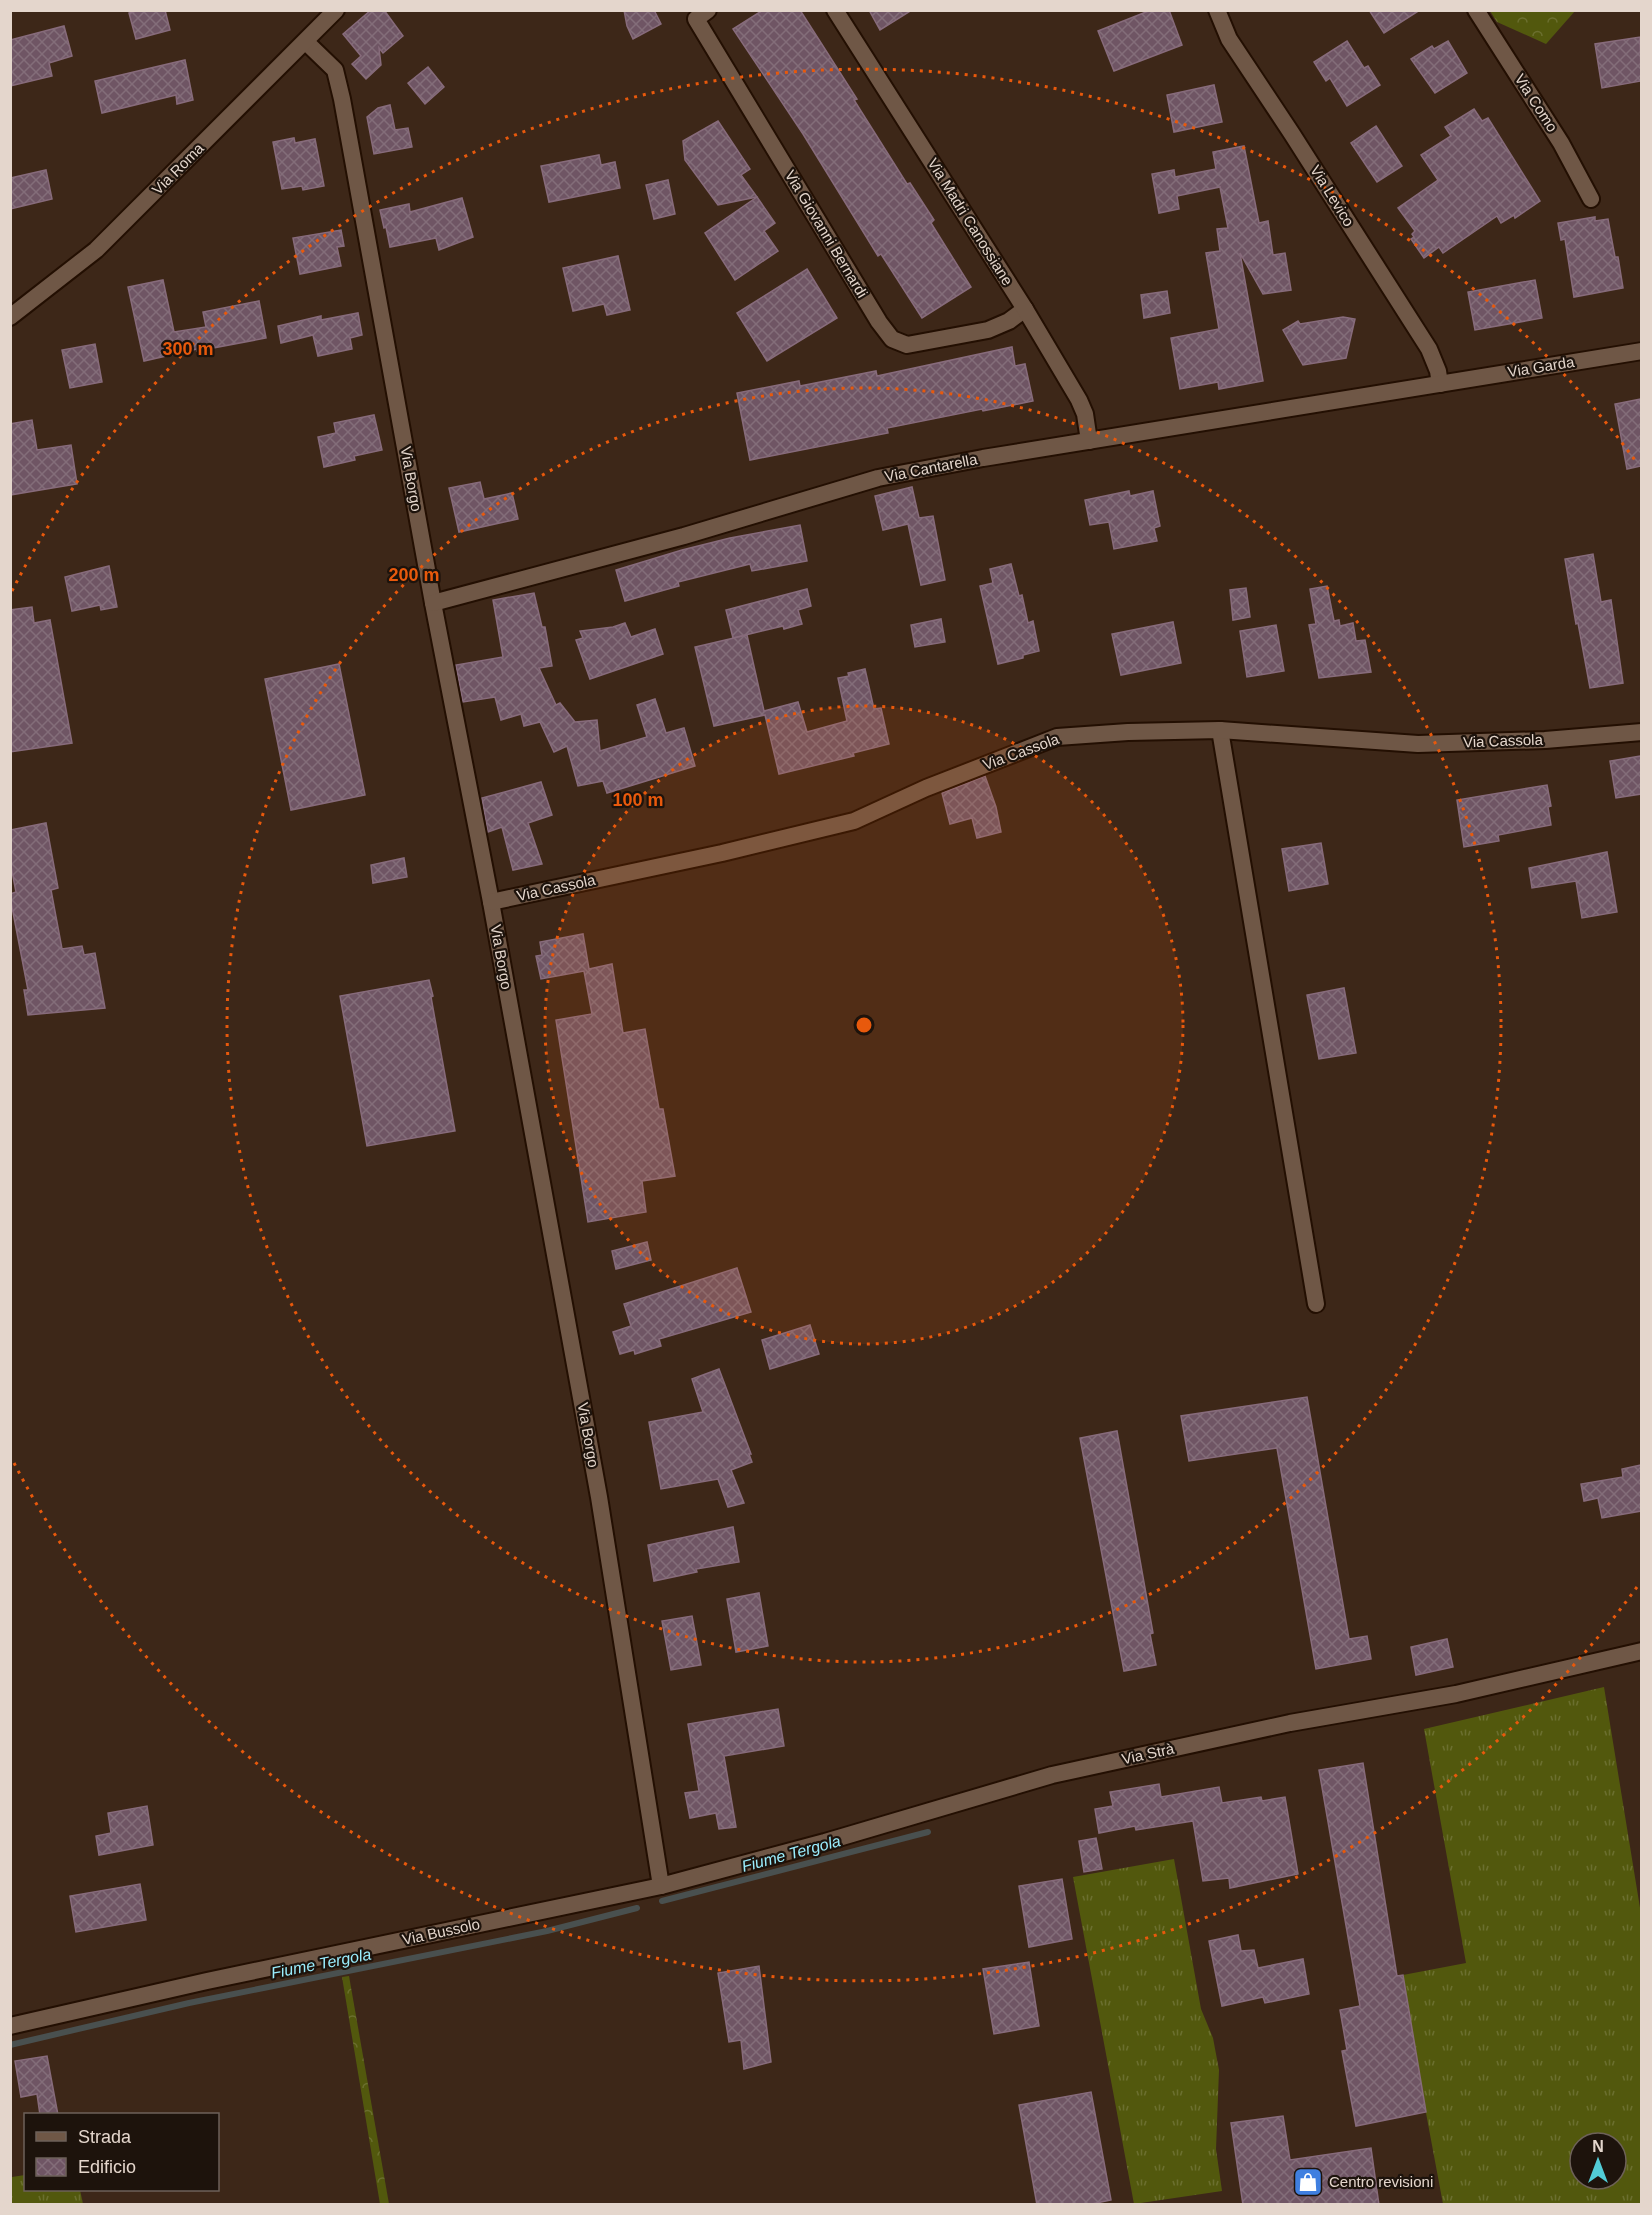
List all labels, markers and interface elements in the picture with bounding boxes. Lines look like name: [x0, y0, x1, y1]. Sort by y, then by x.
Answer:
street label: Via Como: [1511, 71, 1561, 135]
street label: Via Roma: [148, 139, 207, 198]
street label: Via Madri Canossiane: [924, 155, 1016, 288]
street label: Via Levico: [1307, 162, 1358, 229]
street label: Via Giovanni Bernardi: [782, 167, 871, 301]
text: 300 m: [162, 339, 214, 359]
street label: Via Garda: [1506, 353, 1576, 380]
street label: Via Borgo: [397, 445, 426, 513]
street label: Via Cantarella: [883, 450, 979, 485]
text: 200 m: [388, 565, 440, 585]
street label: Via Cassola: [980, 730, 1062, 773]
street label: Via Cassola: [1463, 731, 1544, 750]
text: 100 m: [612, 790, 664, 810]
street label: Via Cassola: [515, 871, 597, 904]
street label: Via Borgo: [487, 923, 516, 991]
centre of rings: [854, 1015, 874, 1035]
street label: Via Borgo: [574, 1401, 603, 1469]
street label: Via Strà: [1120, 1740, 1176, 1767]
water label: Fiume Tergola: [740, 1832, 843, 1875]
street label: Via Bussolo: [401, 1915, 481, 1948]
water label: Fiume Tergola: [270, 1945, 373, 1982]
legend: [24, 2113, 219, 2191]
text: Strada: [78, 2127, 132, 2147]
north arrow: [1568, 2131, 1628, 2191]
text: N: [1592, 2138, 1604, 2155]
text: Edificio: [78, 2157, 136, 2177]
shop icon: Centro revisioni: [1292, 2166, 1324, 2198]
place label: Centro revisioni: [1329, 2173, 1433, 2190]

